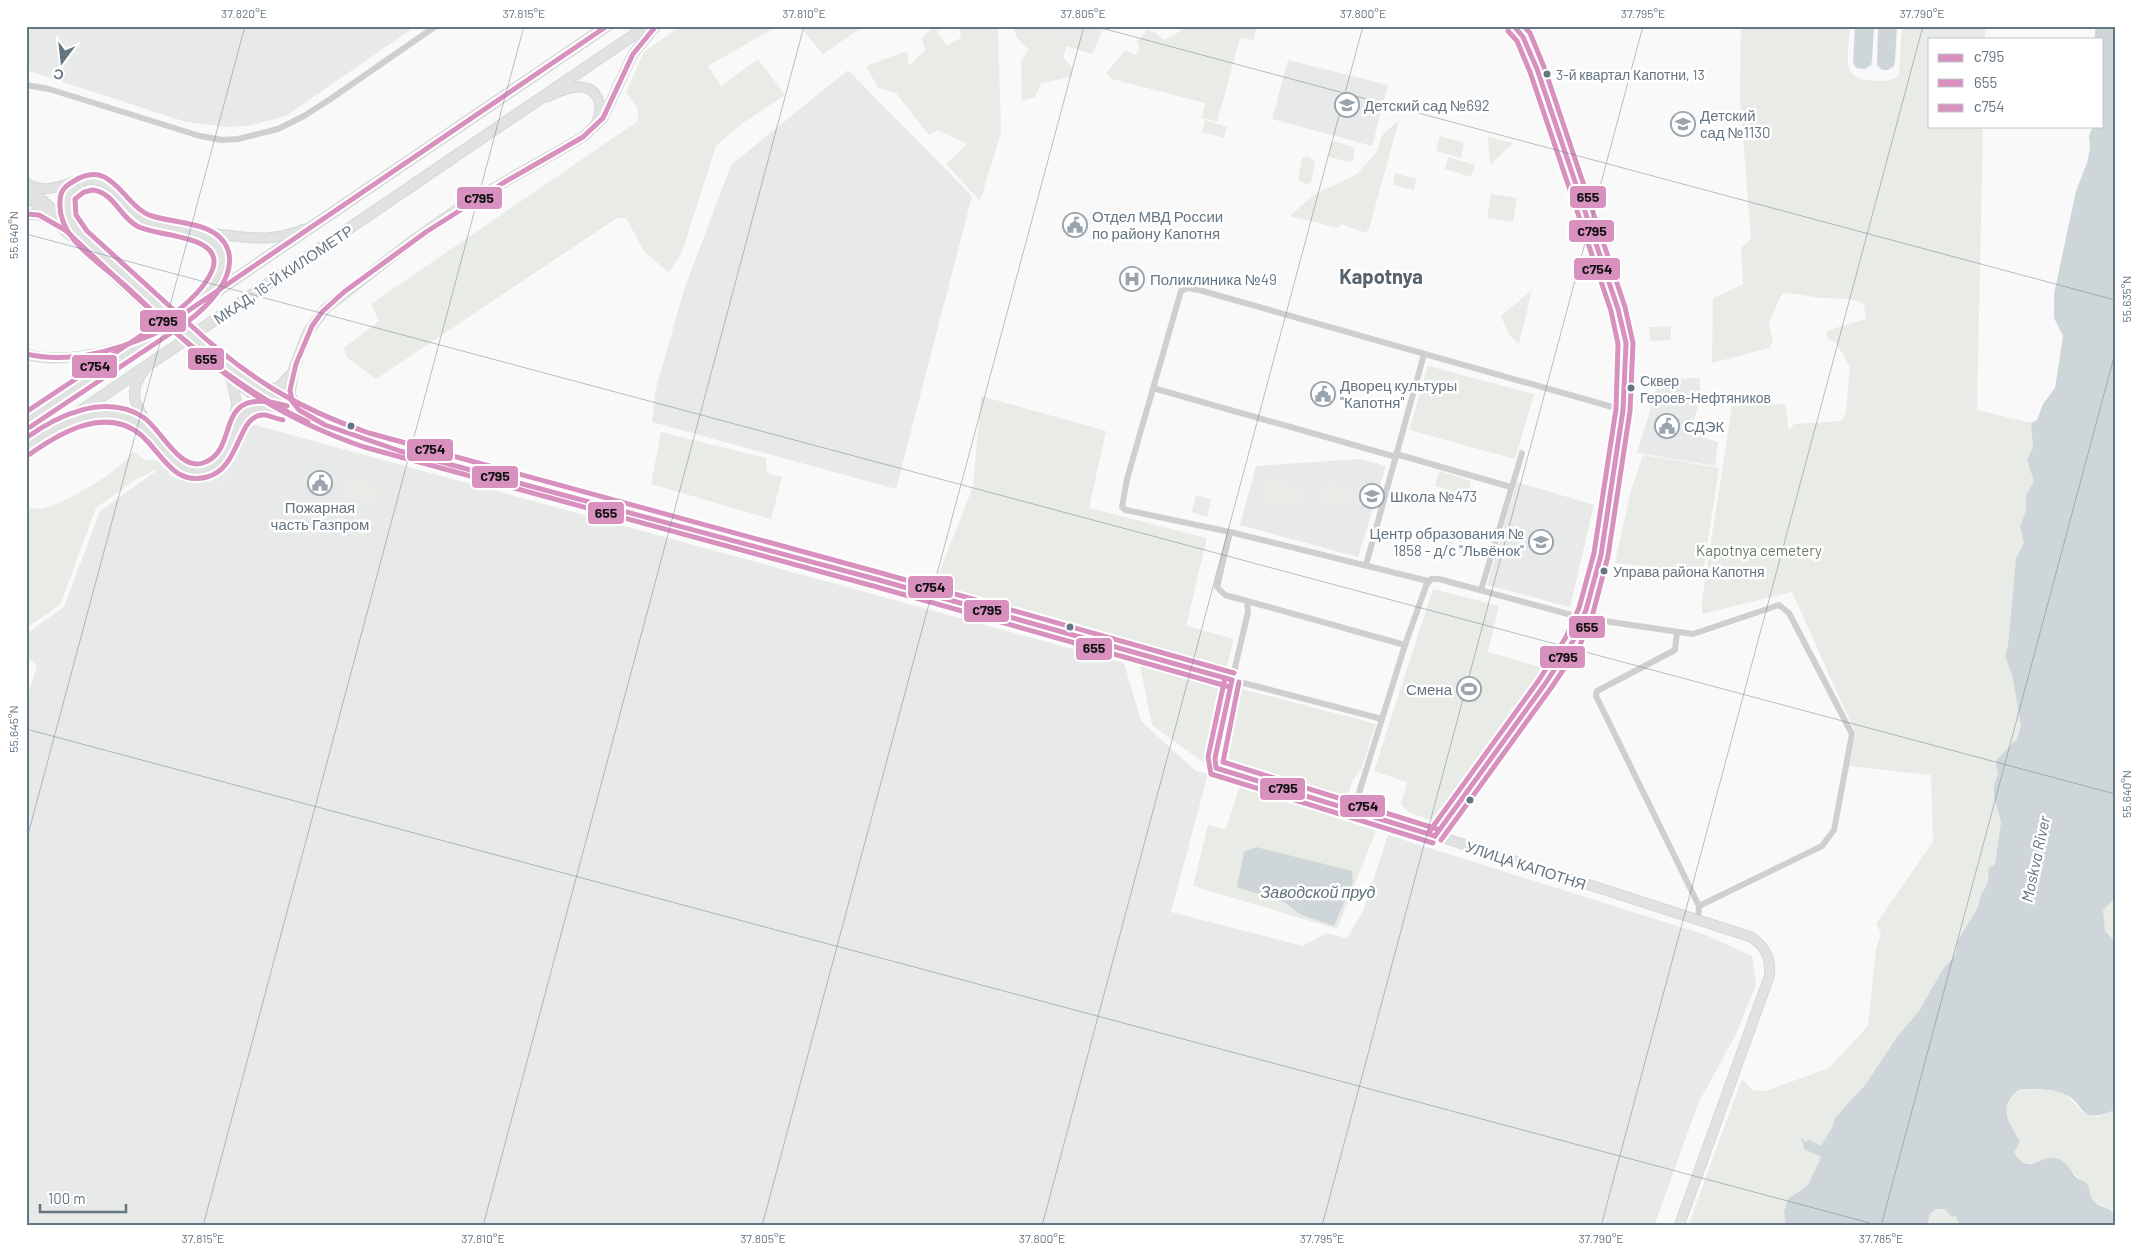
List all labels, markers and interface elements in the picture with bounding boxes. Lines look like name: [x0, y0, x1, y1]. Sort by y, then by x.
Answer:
text: 37.820°E: [221, 6, 267, 20]
text: 37.815°E: [503, 6, 545, 20]
text: 37.810°E: [782, 6, 826, 20]
text: 37.805°E: [1060, 6, 1106, 20]
text: 37.800°E: [1340, 6, 1386, 20]
text: 37.795°E: [1621, 6, 1665, 20]
text: 37.790°E: [1899, 6, 1945, 20]
north arrow: [38, 38, 88, 88]
legend: [1928, 38, 2104, 128]
text: с795: [1974, 47, 2004, 65]
text: С: [51, 66, 66, 85]
place label: 3-й квартал Капотни, 13: [1556, 66, 1705, 83]
marker: 3-й квартал Капотни, 13: [1542, 69, 1552, 79]
text: 655: [1974, 73, 1997, 91]
school or university icon: Детский сад №692: [1334, 92, 1360, 118]
place label: Детский сад №692: [1364, 96, 1490, 114]
text: с754: [1974, 97, 2005, 115]
place label: Детский сад №1130: [1700, 106, 1770, 141]
school or university icon: Детский сад №1130: [1670, 111, 1696, 137]
line badge: 655: [1569, 185, 1607, 209]
line badge: с795: [456, 186, 503, 210]
text: 655: [1577, 188, 1600, 205]
text: с795: [464, 189, 494, 206]
place label: Отдел МВД России по району Капотня: [1092, 207, 1223, 242]
text: 55.640°N: [6, 211, 20, 259]
public building icon: Отдел МВД России по району Капотня: [1062, 212, 1088, 238]
line badge: с795: [1568, 219, 1615, 243]
street label: МКАД, 16-Й КИЛОМЕТР: [210, 221, 356, 327]
text: с795: [1577, 222, 1607, 239]
line badge: с754: [1573, 257, 1621, 281]
text: с754: [1582, 260, 1612, 277]
district label: Kapotnya: [1339, 264, 1423, 288]
hospital icon: Поликлиника №49: [1119, 266, 1145, 292]
place label: Поликлиника №49: [1150, 270, 1277, 288]
text: 55.635°N: [2119, 276, 2133, 322]
line badge: с795: [139, 309, 187, 333]
text: с795: [148, 312, 178, 329]
line badge: 655: [187, 347, 225, 371]
text: 655: [195, 350, 218, 367]
line badge: с754: [71, 354, 118, 379]
text: с754: [80, 357, 110, 374]
place label: Сквер Героев-Нефтяников: [1640, 372, 1771, 406]
place label: Дворец культуры "Капотня": [1340, 376, 1457, 411]
public building icon: Дворец культуры "Капотня": [1310, 381, 1336, 407]
marker: Сквер Героев-Нефтяников: [1626, 383, 1636, 393]
public building icon: СДЭК: [1654, 413, 1680, 439]
place label: СДЭК: [1684, 417, 1724, 435]
unlabelled marker: [346, 421, 356, 431]
line badge: с754: [406, 438, 454, 462]
text: с754: [415, 440, 445, 457]
line badge: с795: [471, 465, 519, 489]
text: с795: [480, 467, 510, 484]
public building icon: Пожарная часть Газпром: [307, 470, 333, 496]
school or university icon: Школа №473: [1359, 483, 1385, 509]
place label: Школа №473: [1390, 487, 1477, 505]
place label: Пожарная часть Газпром: [271, 498, 369, 533]
line badge: 655: [587, 501, 625, 525]
text: 655: [595, 504, 618, 521]
place label: Центр образования № 1858 - д/с "Львёнок": [1370, 524, 1524, 559]
school or university icon: Центр образования № 1858 - д/с "Львёнок": [1528, 529, 1554, 555]
park label: Kapotnya cemetery: [1696, 541, 1822, 559]
place label: Управа района Капотня: [1613, 563, 1765, 580]
marker: Управа района Капотня: [1599, 566, 1609, 576]
line badge: с754: [907, 575, 954, 599]
text: с754: [915, 578, 945, 595]
line badge: с795: [963, 599, 1010, 623]
text: с795: [972, 601, 1002, 618]
line badge: 655: [1568, 615, 1606, 639]
text: 655: [1576, 618, 1599, 635]
unlabelled marker: [1065, 622, 1075, 632]
line badge: 655: [1075, 637, 1113, 661]
text: 655: [1083, 639, 1106, 656]
line badge: с795: [1539, 645, 1586, 669]
text: с795: [1548, 648, 1578, 665]
sports icon: Смена: [1456, 676, 1482, 702]
place label: Смена: [1406, 680, 1453, 698]
text: 55.645°N: [6, 705, 20, 753]
text: 55.640°N: [2119, 770, 2133, 818]
line badge: с795: [1259, 777, 1306, 801]
text: с795: [1268, 779, 1298, 796]
line badge: с754: [1339, 794, 1386, 818]
unlabelled marker: [1465, 795, 1475, 805]
text: с754: [1348, 797, 1378, 814]
water label: Moskva River: [2017, 813, 2054, 904]
street label: УЛИЦА КАПОТНЯ: [1463, 837, 1589, 893]
water label: Заводской пруд: [1261, 882, 1376, 901]
scale bar: [40, 1182, 126, 1214]
text: 100 m: [48, 1189, 86, 1207]
text: 37.815°E: [182, 1231, 224, 1245]
text: 37.810°E: [461, 1231, 505, 1245]
text: 37.805°E: [740, 1231, 786, 1245]
text: 37.800°E: [1019, 1231, 1065, 1245]
text: 37.795°E: [1300, 1231, 1344, 1245]
text: 37.790°E: [1578, 1231, 1624, 1245]
text: 37.785°E: [1859, 1231, 1903, 1245]

